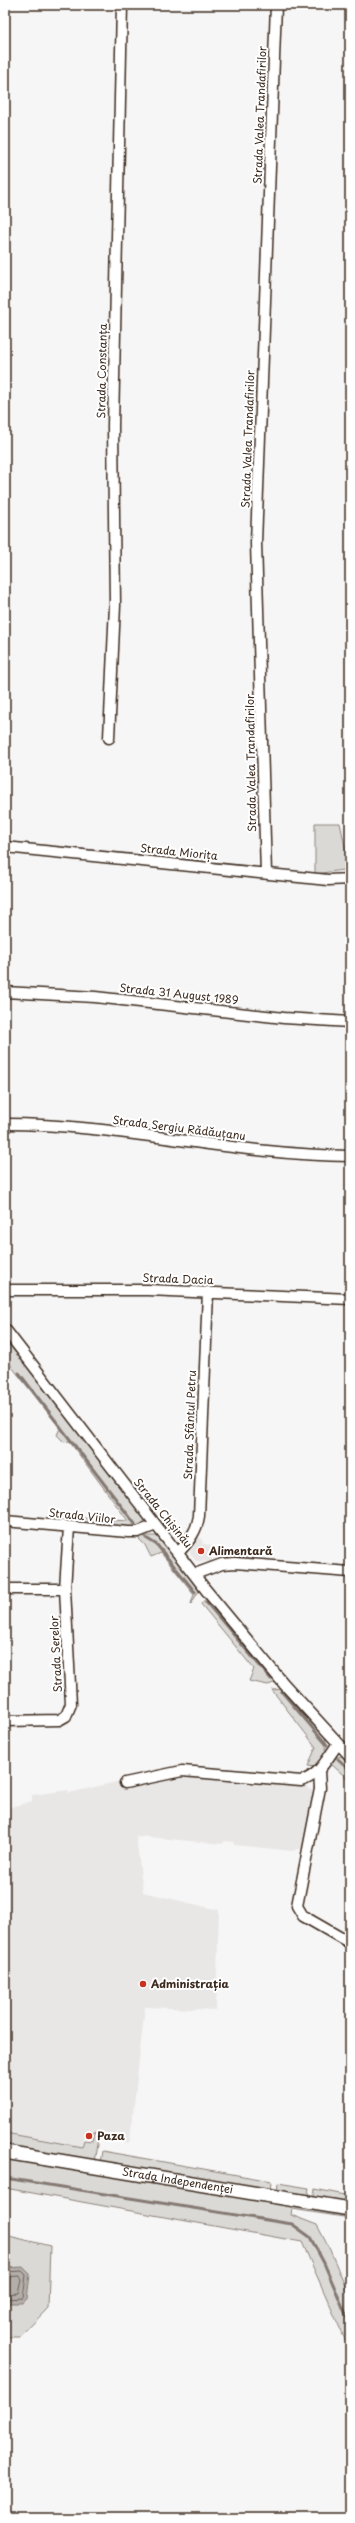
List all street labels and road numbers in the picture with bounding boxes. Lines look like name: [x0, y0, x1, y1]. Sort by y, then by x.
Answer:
street label: Strada Valea Trandafirilor: [249, 45, 270, 184]
street label: Strada Constanța: [92, 323, 111, 419]
street label: Strada Valea Trandafirilor: [237, 369, 258, 508]
street label: Strada Valea Trandafirilor: [241, 693, 260, 832]
street label: Strada Miorița: [139, 839, 219, 864]
street label: Strada 31 August 1989: [119, 979, 240, 1008]
street label: Strada Sergiu Rădăuțanu: [112, 1111, 247, 1144]
street label: Strada Dacia: [142, 1269, 214, 1288]
street label: Strada Sfântul Petru: [179, 1370, 200, 1480]
street label: Strada Chișinău: [130, 1474, 197, 1551]
street label: Strada Viilor: [48, 1504, 117, 1528]
street label: Strada Serelor: [45, 1615, 66, 1693]
street label: Strada Independenței: [121, 2162, 235, 2198]

